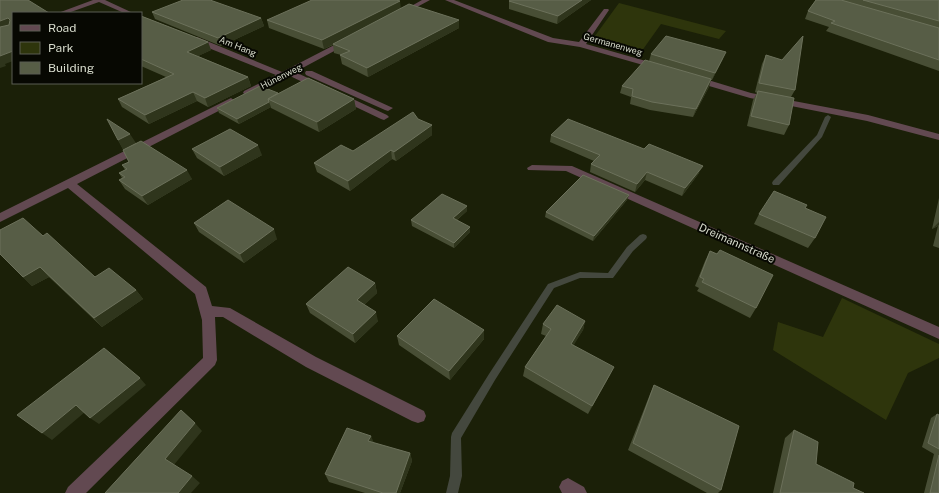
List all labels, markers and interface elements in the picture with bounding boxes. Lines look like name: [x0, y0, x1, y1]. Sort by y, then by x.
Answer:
legend: [12, 12, 142, 84]
text: Road: [48, 21, 76, 35]
street label: Germanenweg: [582, 30, 644, 58]
street label: Am Hang: [218, 34, 259, 59]
text: Park: [48, 41, 74, 55]
text: Building: [48, 61, 94, 75]
street label: Hünenweg: [258, 61, 304, 91]
street label: Dreimannstraße: [697, 221, 777, 265]

